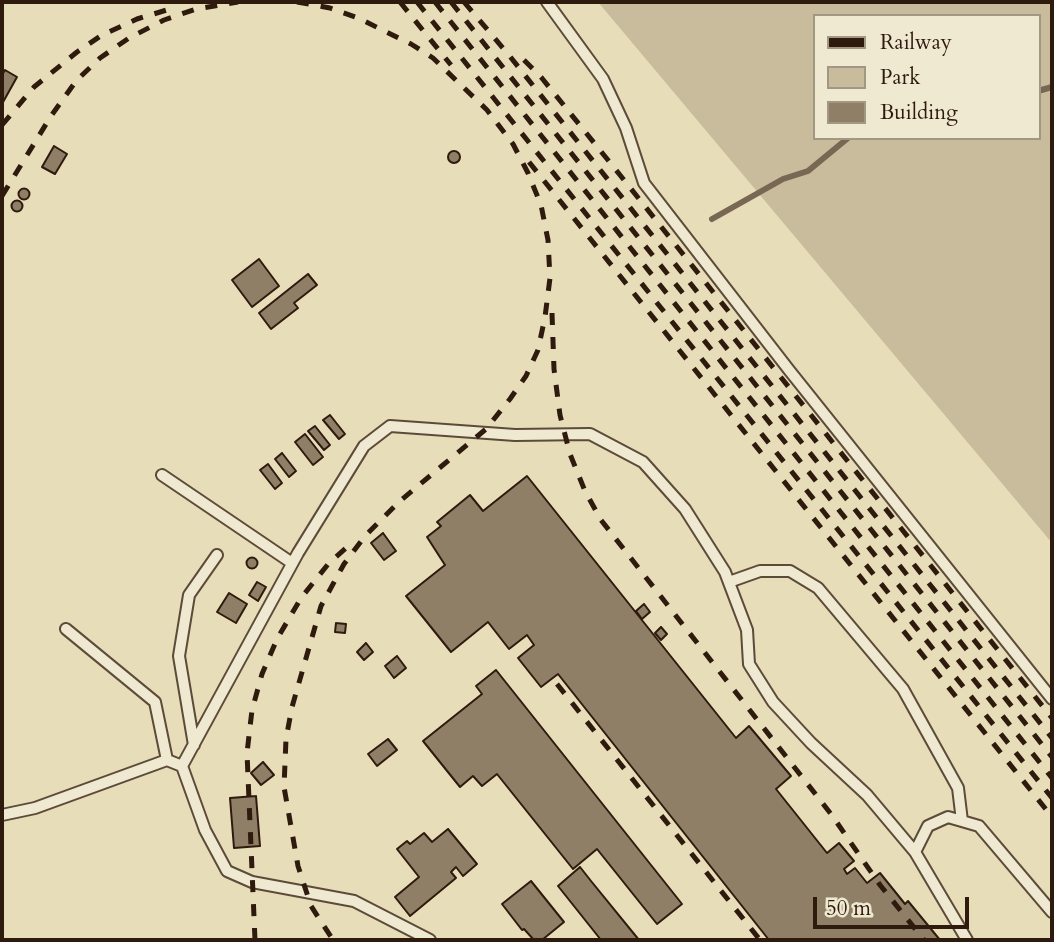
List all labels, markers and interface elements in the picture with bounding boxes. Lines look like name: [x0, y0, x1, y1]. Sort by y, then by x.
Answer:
legend: [813, 14, 1040, 140]
text: Railway: [880, 28, 952, 57]
text: Park: [880, 63, 920, 92]
text: Building: [880, 98, 958, 127]
scale bar: [816, 883, 972, 927]
text: 50 m: [826, 894, 871, 923]

